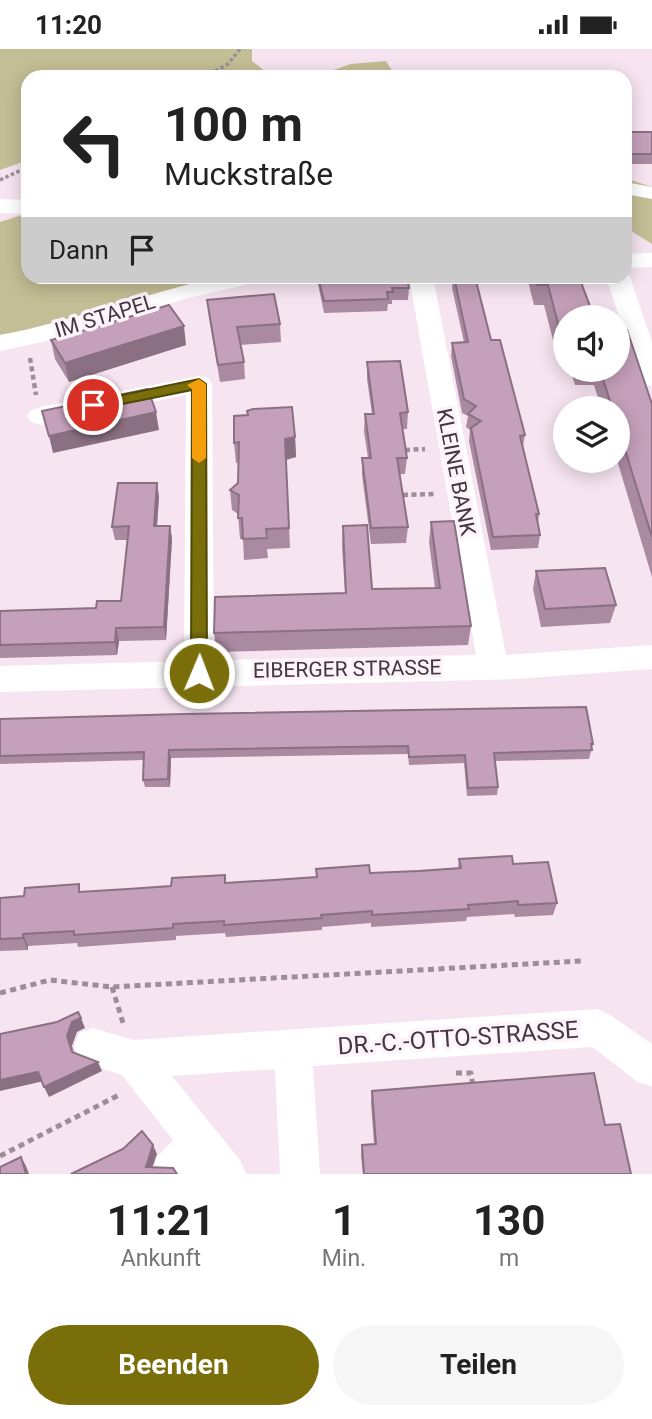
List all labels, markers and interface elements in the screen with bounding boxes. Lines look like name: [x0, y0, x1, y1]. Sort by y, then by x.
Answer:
text: 11:20: [35, 10, 102, 40]
text: 100 m: [164, 96, 303, 153]
icon: left: [49, 98, 140, 189]
text: Muckstraße: [164, 155, 333, 193]
icon: arrive: [123, 231, 161, 269]
text: Dann: [49, 235, 109, 265]
street label: IM STAPEL: [52, 289, 158, 343]
map controls: [553, 305, 630, 473]
button: sound: [553, 305, 630, 382]
pin: [63, 375, 123, 435]
icon: arrive: [74, 386, 112, 424]
button: layers: [553, 396, 630, 473]
street label: KLEINE BANK: [432, 406, 480, 539]
position arrow: [162, 636, 236, 710]
street label: EIBERGER STRASSE: [253, 655, 442, 683]
street label: DR.-C.-OTTO-STRASSE: [337, 1016, 579, 1060]
text: 11:21: [107, 1196, 215, 1245]
text: 1: [332, 1196, 356, 1245]
text: 130: [473, 1196, 545, 1245]
text: Ankunft: [121, 1245, 201, 1272]
text: Min.: [322, 1245, 366, 1272]
text: m: [499, 1245, 519, 1272]
button: Beenden: [28, 1325, 319, 1405]
button: Teilen: [333, 1325, 624, 1405]

